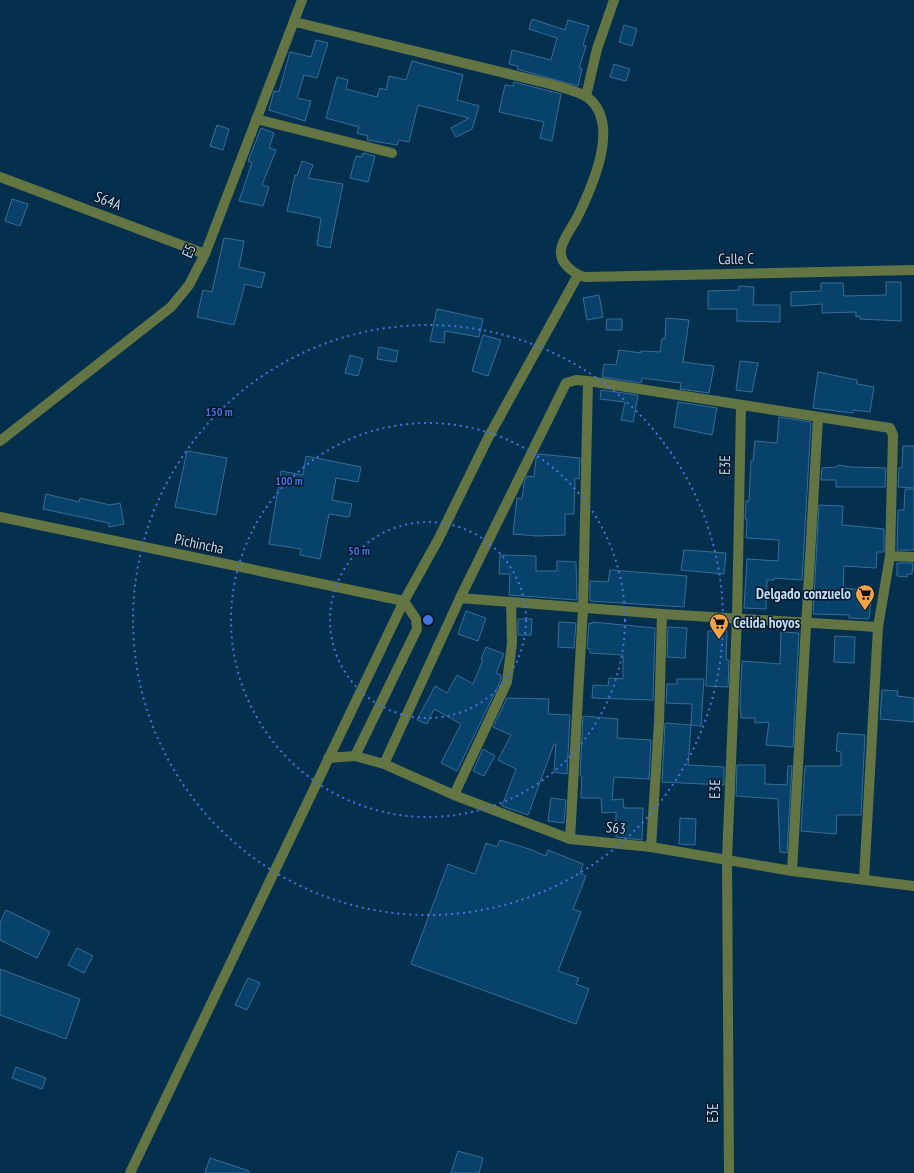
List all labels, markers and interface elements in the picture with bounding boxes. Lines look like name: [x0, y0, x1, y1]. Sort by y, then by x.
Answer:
street label: S64A: [92, 187, 125, 215]
street label: E5: [177, 241, 200, 261]
street label: Calle C: [718, 249, 754, 268]
text: 150 m: [205, 404, 233, 419]
street label: E3E: [715, 455, 734, 475]
text: 100 m: [275, 473, 303, 488]
street label: Pichincha: [173, 529, 225, 558]
text: 50 m: [348, 543, 370, 558]
supermarket icon: Delgado conzuelo: [854, 583, 876, 611]
place label: Delgado conzuelo: [756, 584, 851, 603]
supermarket icon: Celida hoyos: [708, 612, 730, 640]
centre of rings: [421, 613, 435, 627]
place label: Celida hoyos: [733, 613, 800, 632]
street label: E3E: [705, 779, 724, 799]
street label: S63: [605, 817, 627, 838]
street label: E3E: [703, 1103, 722, 1123]

